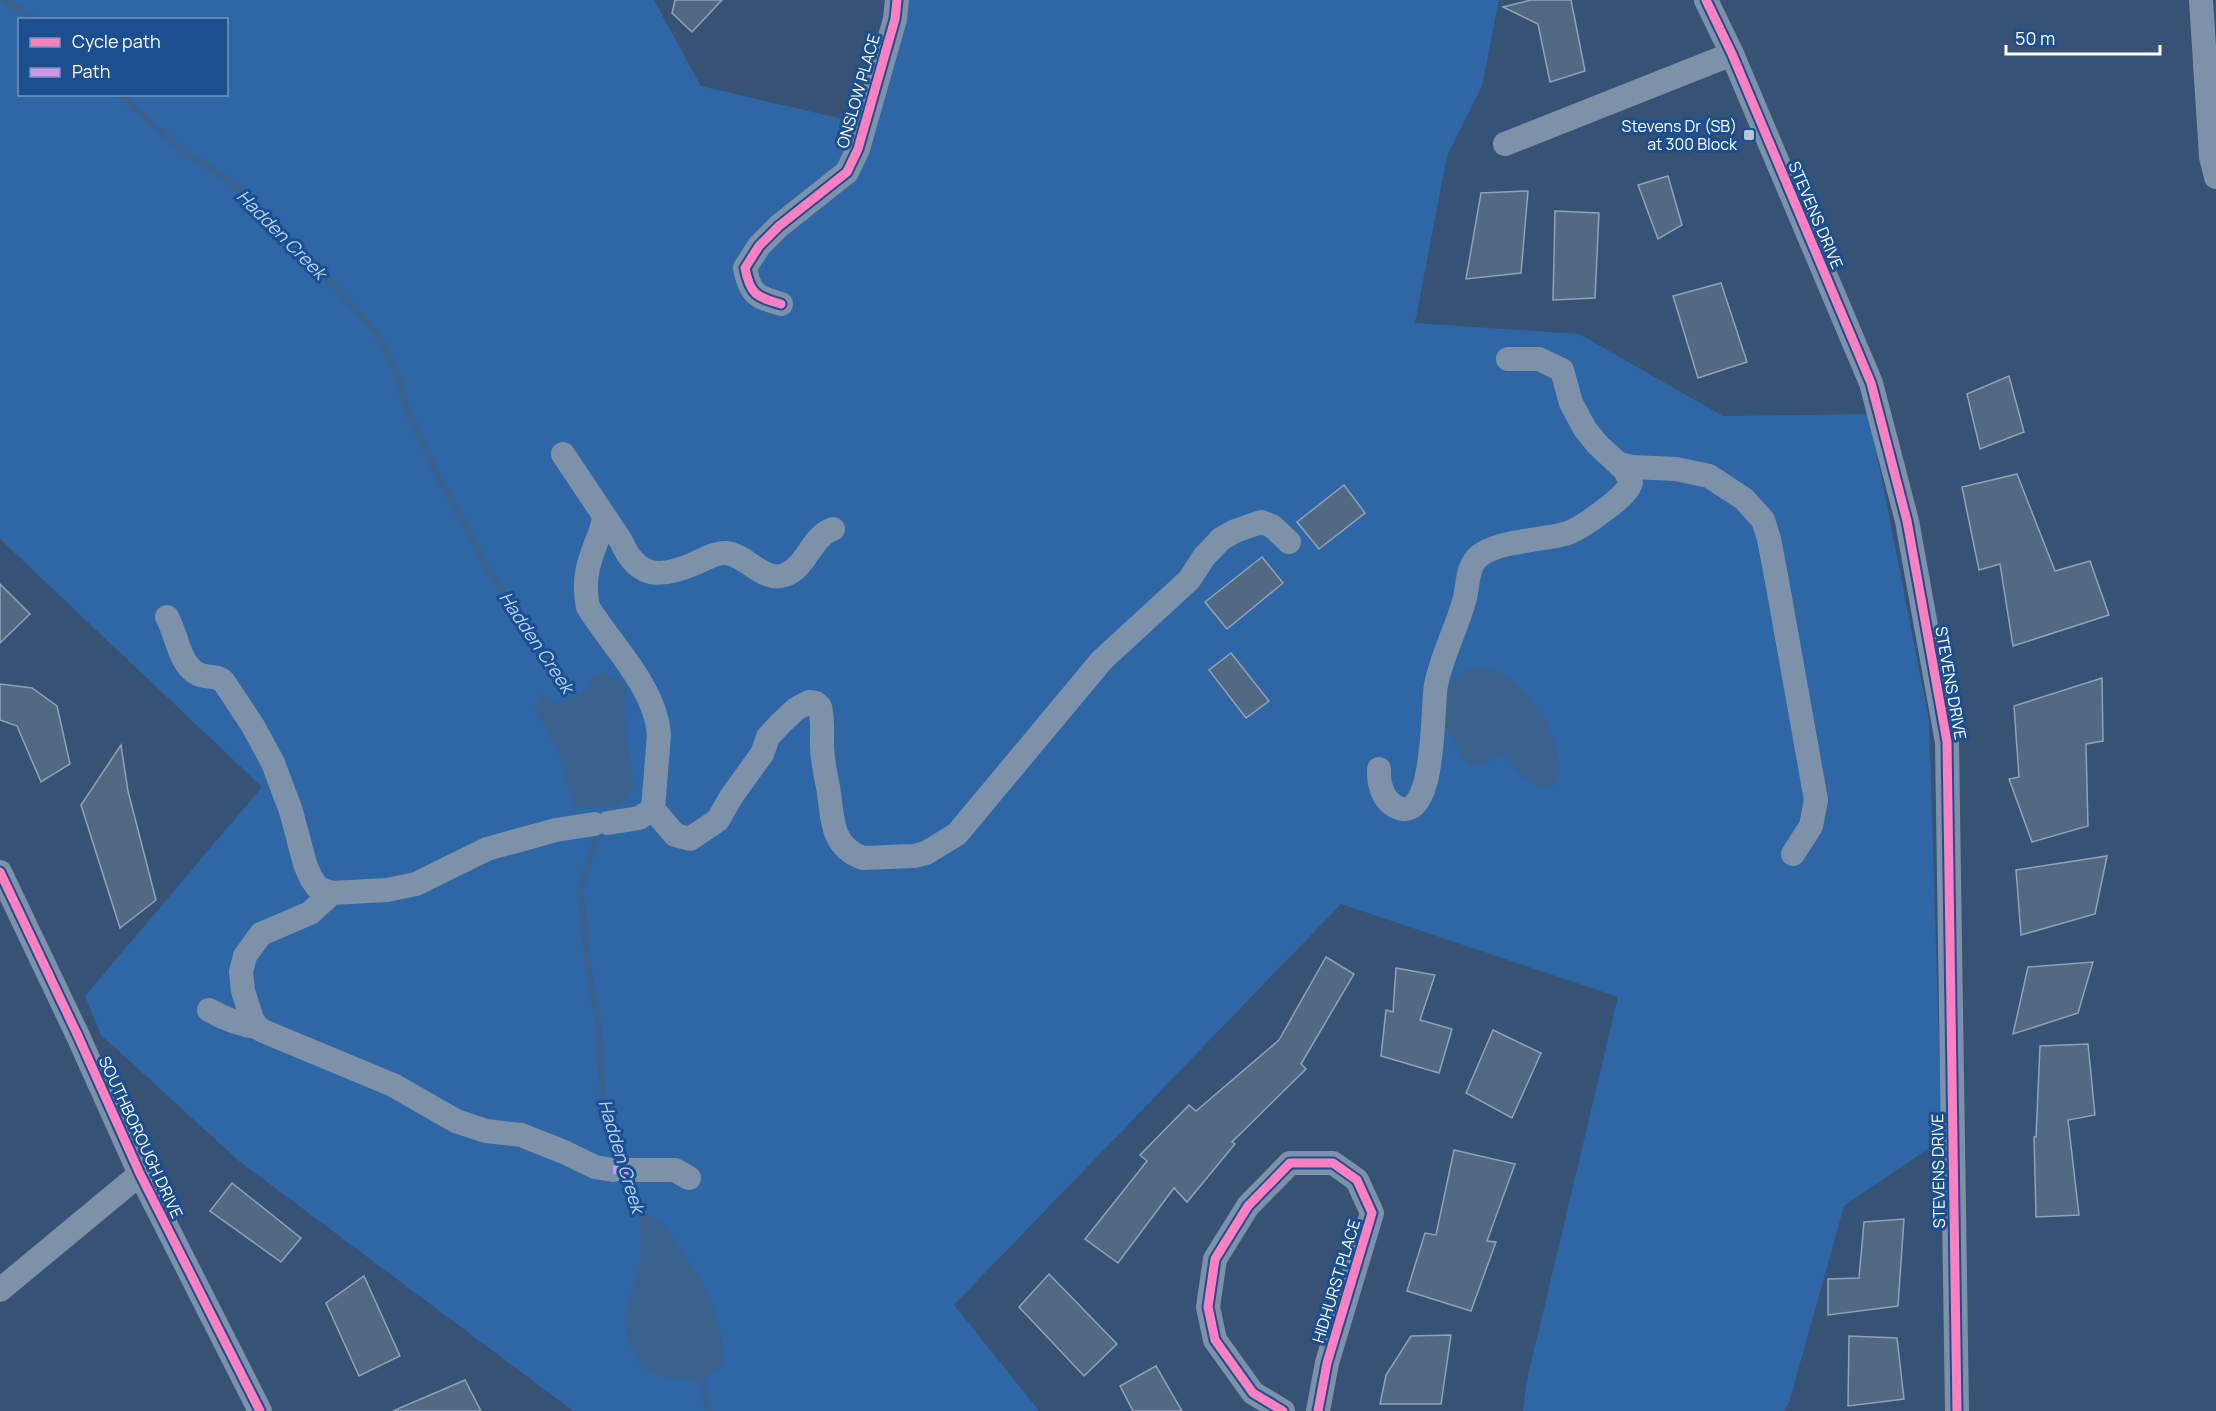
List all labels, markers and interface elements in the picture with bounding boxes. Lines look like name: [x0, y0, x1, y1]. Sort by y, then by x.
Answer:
legend: [18, 18, 228, 96]
scale bar: [2006, 18, 2160, 56]
text: 50 m: [2015, 26, 2055, 50]
text: Cycle path: [72, 29, 161, 53]
street label: ONSLOW PLACE: [831, 31, 885, 151]
text: Path: [72, 59, 110, 83]
place label: Stevens Dr (SB) at 300 Block: [1622, 115, 1738, 155]
marker: Stevens Dr (SB) at 300 Block: [1742, 128, 1756, 142]
street label: STEVENS DRIVE: [1783, 158, 1849, 272]
water label: Hadden Creek: [232, 184, 334, 286]
water label: Hadden Creek: [494, 587, 581, 700]
street label: STEVENS DRIVE: [1930, 625, 1972, 741]
street label: SOUTHBOROUGH DRIVE: [94, 1052, 188, 1222]
water label: Hadden Creek: [593, 1096, 652, 1219]
street label: STEVENS DRIVE: [1926, 1113, 1950, 1229]
street label: HIDHURST PLACE: [1307, 1217, 1365, 1345]

